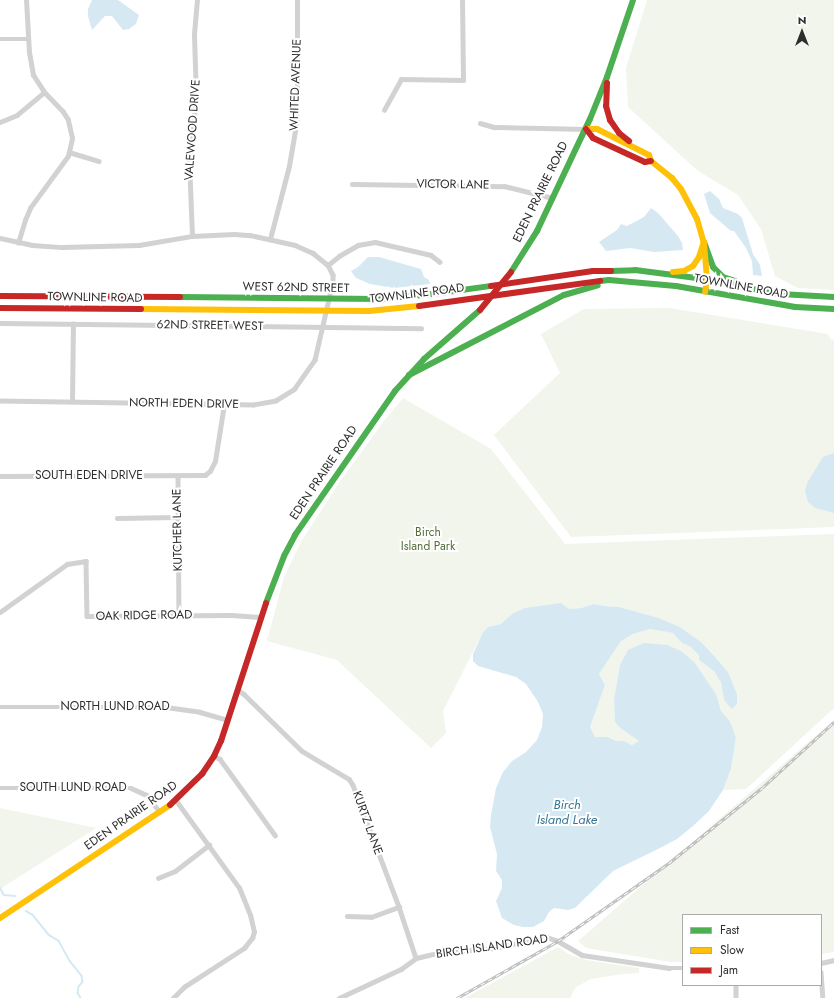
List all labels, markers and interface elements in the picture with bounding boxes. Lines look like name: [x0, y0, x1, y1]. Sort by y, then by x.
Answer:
north arrow: [782, 12, 822, 52]
text: N: [798, 12, 806, 28]
street label: WHITED AVENUE: [287, 39, 305, 131]
street label: VALEWOOD DRIVE: [182, 79, 204, 181]
street label: EDEN PRAIRIE ROAD: [510, 139, 572, 245]
street label: VICTOR LANE: [416, 177, 490, 193]
street label: TOWNLINE ROAD: [693, 272, 789, 302]
street label: WEST 62ND STREET: [243, 280, 349, 296]
street label: TOWNLINE ROAD: [369, 281, 465, 307]
street label: TOWNLINE ROAD: [47, 290, 143, 306]
street label: 62ND STREET WEST: [157, 318, 263, 334]
street label: NORTH EDEN DRIVE: [129, 396, 239, 412]
street label: EDEN PRAIRIE ROAD: [287, 423, 361, 523]
street label: SOUTH EDEN DRIVE: [35, 469, 143, 483]
street label: KUTCHER LANE: [170, 489, 186, 571]
park label: Birch Island Park: [401, 526, 455, 554]
street label: OAK RIDGE ROAD: [96, 608, 192, 624]
street label: NORTH LUND ROAD: [60, 700, 170, 714]
street label: EDEN PRAIRIE ROAD: [82, 778, 180, 854]
street label: SOUTH LUND ROAD: [19, 781, 127, 795]
street label: KURTZ LANE: [349, 789, 385, 857]
water label: Birch Island Lake: [537, 798, 597, 829]
legend: [682, 914, 822, 986]
text: Fast: [720, 921, 739, 939]
street label: BIRCH ISLAND ROAD: [435, 932, 549, 962]
text: Slow: [720, 941, 744, 959]
text: Jam: [720, 961, 738, 979]

